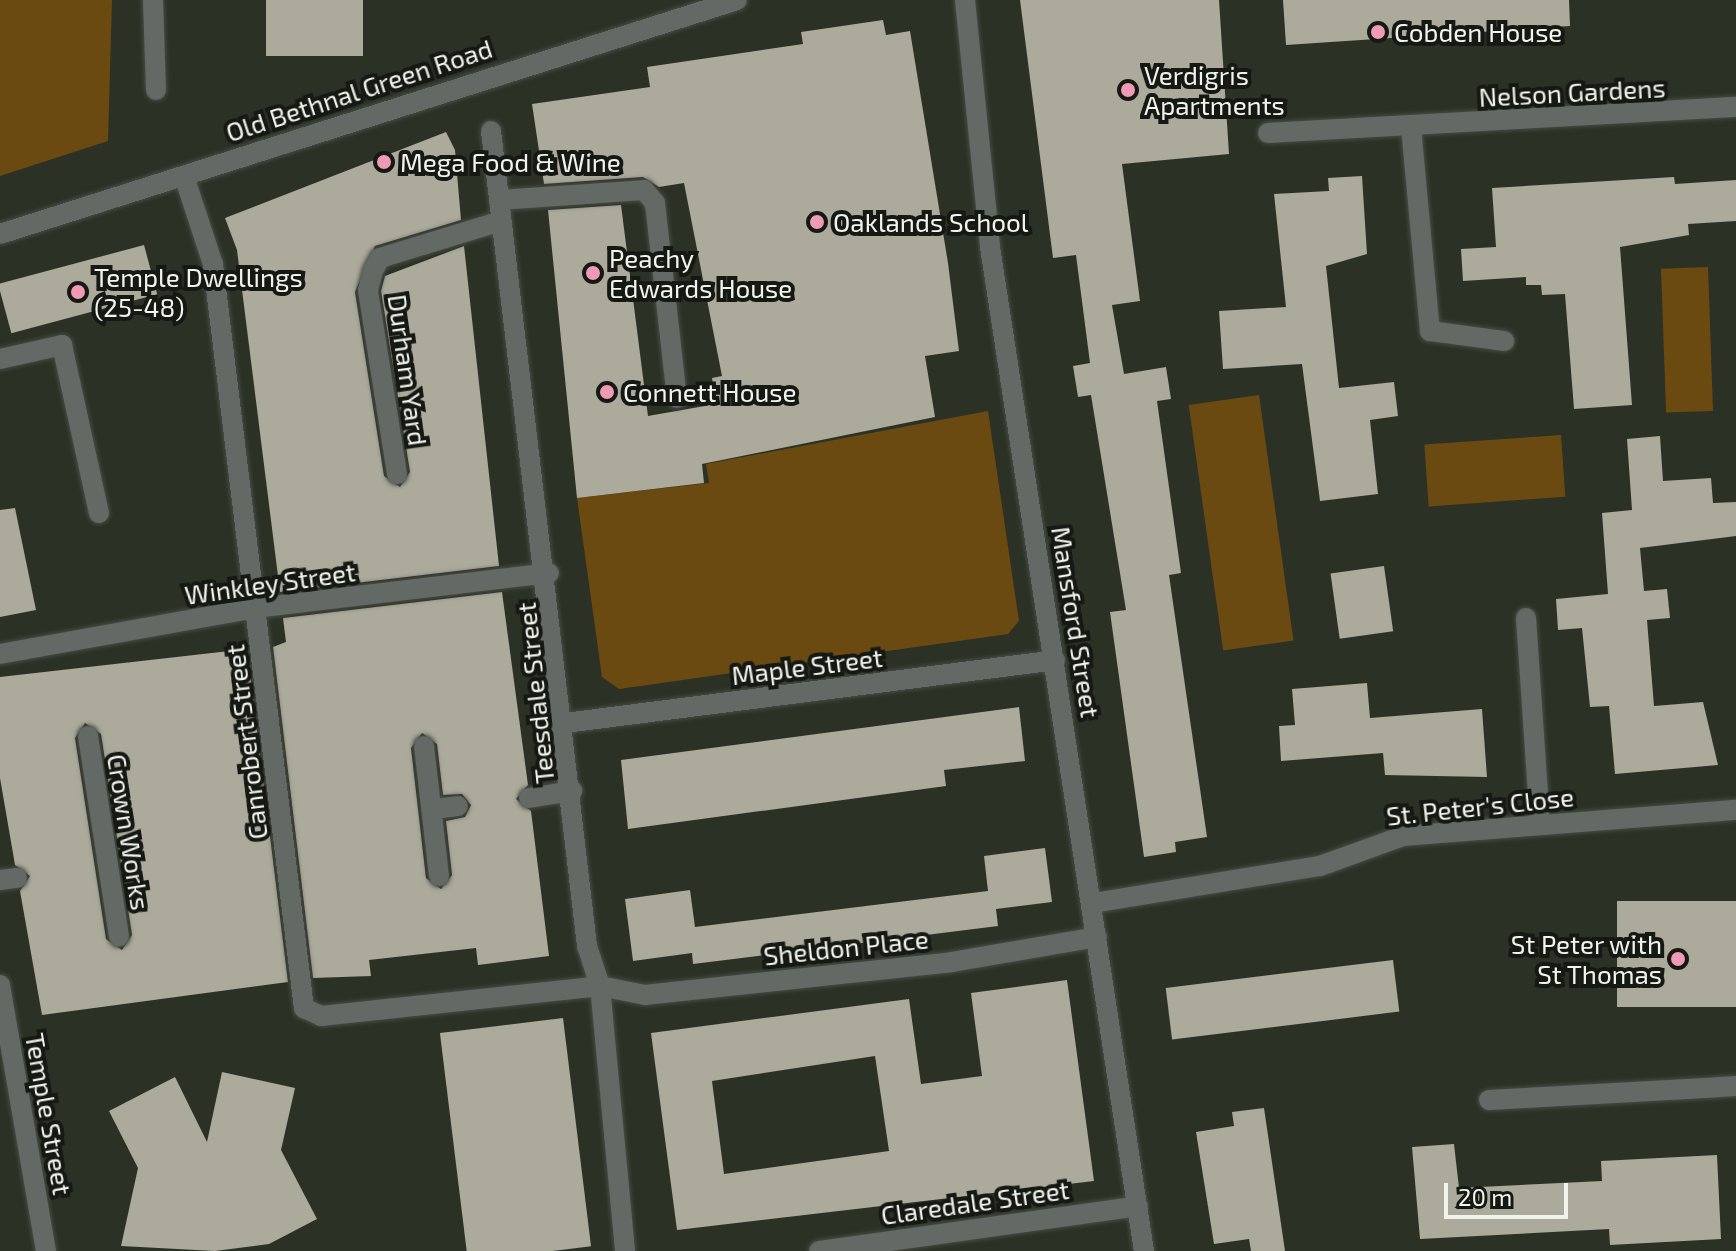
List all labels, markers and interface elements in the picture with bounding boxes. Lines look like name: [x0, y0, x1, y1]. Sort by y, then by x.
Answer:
place label: Cobden House: [1394, 16, 1562, 48]
marker: Cobden House: [1369, 23, 1387, 41]
street label: Old Bethnal Green Road: [222, 32, 496, 148]
place label: Verdigris Apartments: [1144, 59, 1285, 120]
street label: Nelson Gardens: [1478, 72, 1666, 112]
marker: Verdigris Apartments: [1119, 81, 1137, 99]
place label: Mega Food & Wine: [400, 146, 621, 178]
marker: Mega Food & Wine: [375, 153, 393, 171]
place label: Oaklands School: [833, 206, 1029, 238]
marker: Oaklands School: [808, 213, 826, 231]
place label: Peachy Edwards House: [609, 242, 792, 304]
place label: Temple Dwellings (25-48): [94, 261, 303, 322]
marker: Peachy Edwards House: [584, 264, 602, 282]
marker: Temple Dwellings (25-48): [69, 283, 87, 301]
street label: Durham Yard: [382, 292, 434, 448]
place label: Connett House: [623, 376, 796, 408]
marker: Connett House: [598, 383, 616, 401]
street label: Mansford Street: [1046, 524, 1106, 720]
street label: Winkley Street: [182, 556, 358, 610]
street label: Teesdale Street: [510, 601, 560, 785]
street label: Maple Street: [730, 641, 884, 691]
street label: Canrobert Street: [219, 643, 273, 841]
street label: Crown Works: [101, 752, 157, 912]
street label: St. Peter's Close: [1385, 781, 1575, 831]
street label: Sheldon Place: [762, 923, 930, 971]
place label: St Peter with St Thomas: [1510, 928, 1662, 990]
marker: St Peter with St Thomas: [1669, 950, 1687, 968]
street label: Temple Street: [19, 1031, 79, 1197]
scale bar: [1448, 1167, 1572, 1217]
street label: Claredale Street: [879, 1173, 1071, 1231]
text: 20 m: [1458, 1182, 1512, 1211]

